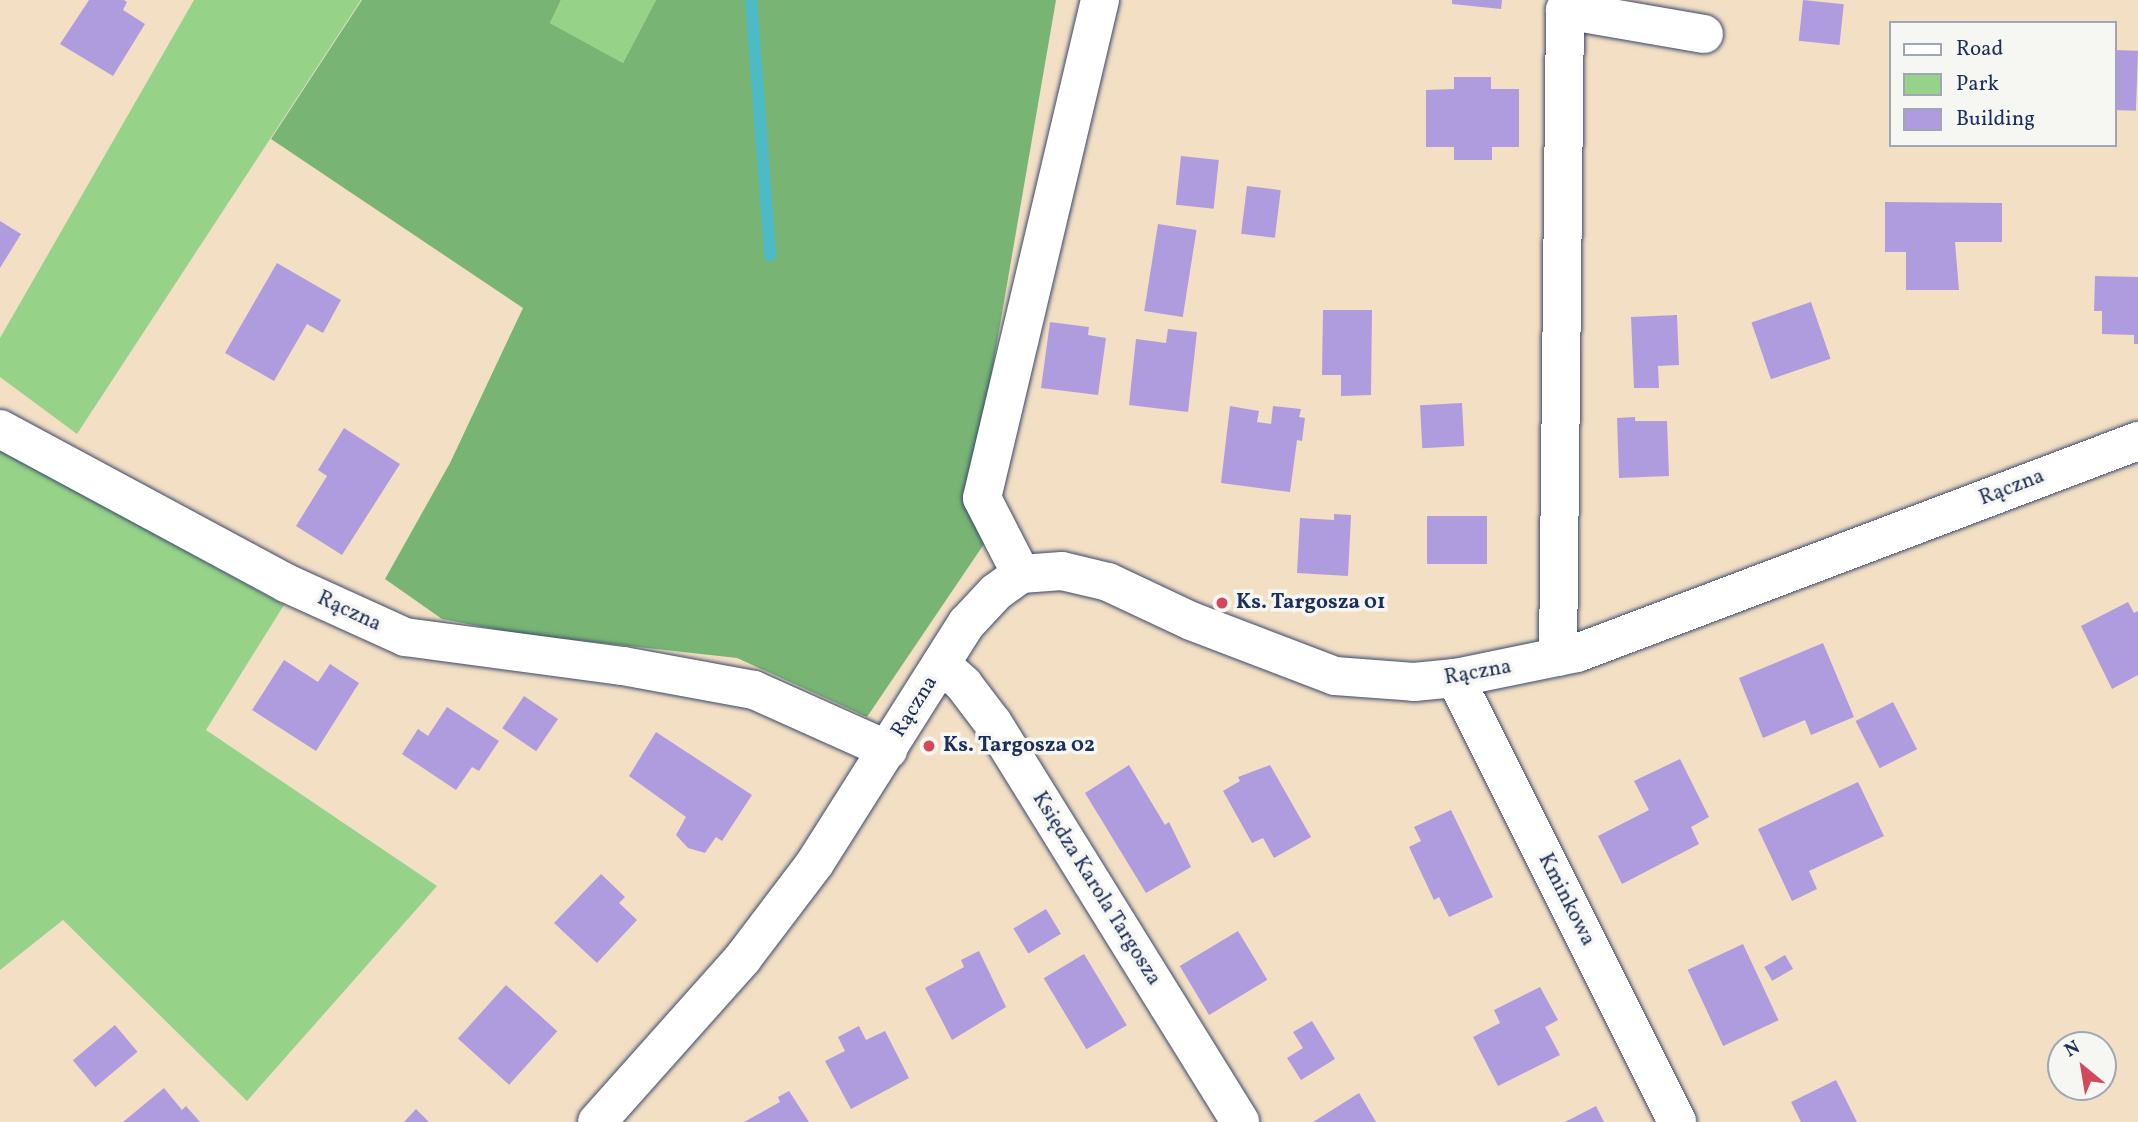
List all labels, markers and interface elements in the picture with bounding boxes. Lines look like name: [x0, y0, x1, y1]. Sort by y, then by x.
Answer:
legend: [1890, 21, 2117, 147]
text: Road: [1956, 35, 2003, 64]
text: Park: [1956, 70, 1999, 99]
text: Building: [1956, 105, 2035, 134]
street label: Rączna: [1976, 464, 2048, 512]
street label: Rączna: [313, 586, 385, 638]
place label: Ks. Targosza 01: [1236, 590, 1386, 616]
marker: Ks. Targosza 01: [1214, 595, 1230, 611]
street label: Rączna: [1442, 655, 1514, 691]
street label: Rączna: [886, 672, 944, 742]
place label: Ks. Targosza 02: [943, 733, 1095, 759]
marker: Ks. Targosza 02: [921, 738, 937, 754]
street label: Księdza Karola Targosza: [1026, 787, 1166, 991]
street label: Kminkowa: [1532, 850, 1600, 950]
north arrow: [2047, 1031, 2117, 1101]
text: N: [2060, 1035, 2085, 1064]

